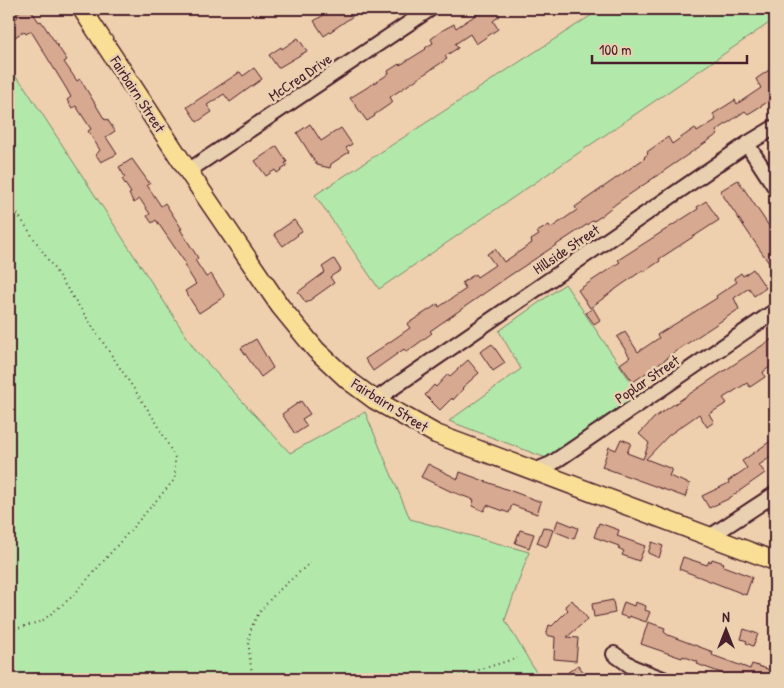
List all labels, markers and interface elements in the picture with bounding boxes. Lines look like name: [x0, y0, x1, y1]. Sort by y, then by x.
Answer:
scale bar: [592, 32, 746, 64]
text: 100 m: [599, 39, 632, 60]
street label: McCrea Drive: [264, 48, 336, 106]
street label: Fairbairn Street: [105, 51, 171, 137]
street label: Hillside Street: [529, 219, 604, 279]
street label: Poplar Street: [611, 349, 684, 408]
street label: Fairbairn Street: [347, 373, 433, 437]
north arrow: [702, 606, 752, 656]
text: N: [722, 607, 730, 626]

